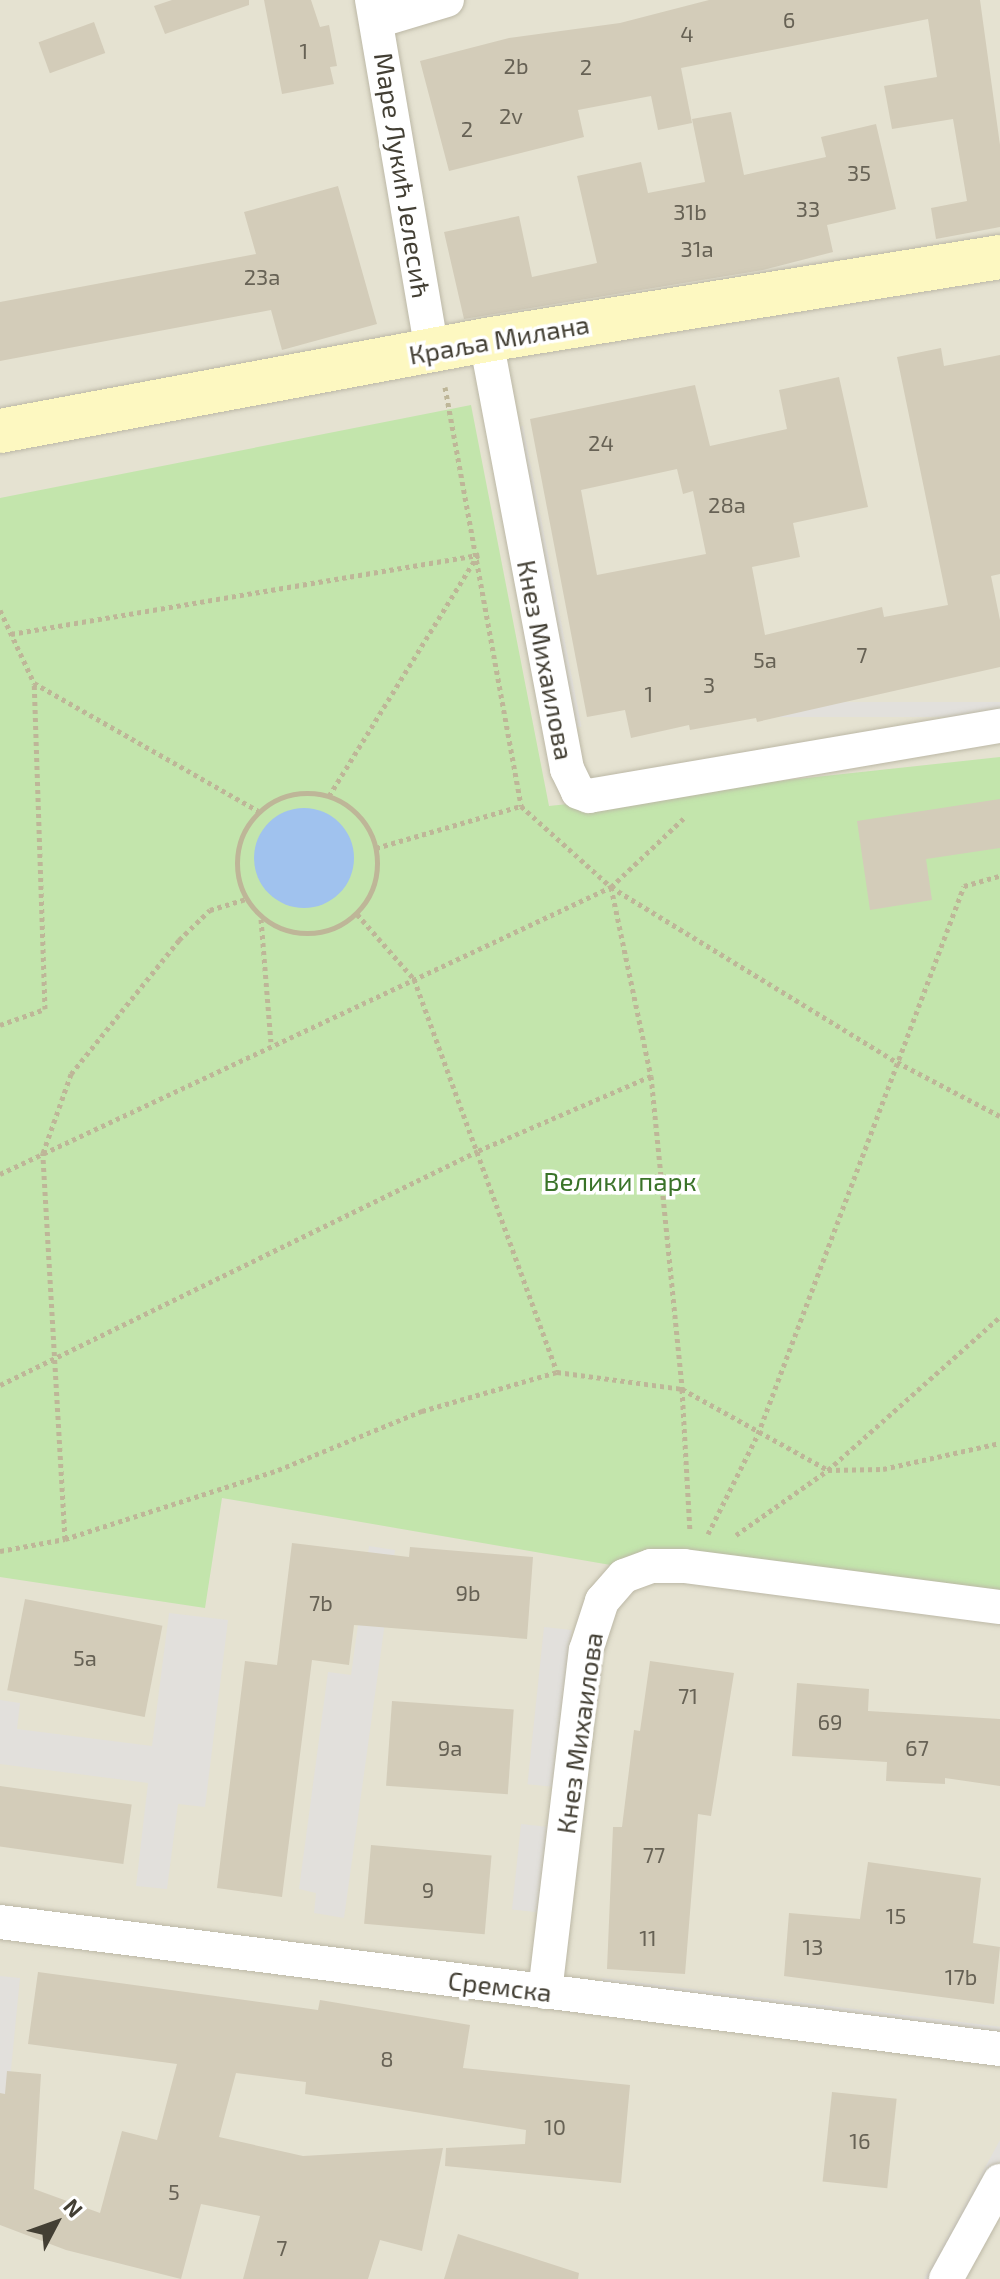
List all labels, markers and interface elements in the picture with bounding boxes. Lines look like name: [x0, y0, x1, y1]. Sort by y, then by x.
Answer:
house number: 6: [783, 7, 795, 33]
house number: 4: [680, 21, 694, 47]
house number: 1: [300, 38, 308, 64]
street label: Маре Лукић Јелесић: [368, 50, 438, 300]
house number: 2b: [504, 53, 528, 79]
house number: 2: [580, 54, 592, 80]
house number: 2v: [499, 103, 523, 129]
house number: 2: [461, 116, 473, 142]
house number: 35: [847, 160, 871, 186]
house number: 33: [796, 196, 820, 222]
house number: 31b: [673, 199, 707, 225]
house number: 31a: [680, 236, 714, 262]
house number: 23a: [244, 264, 280, 290]
street label: Краља Милана: [406, 308, 592, 370]
house number: 24: [588, 430, 614, 456]
house number: 28a: [708, 492, 746, 518]
street label: Кнез Михаилова: [511, 557, 581, 763]
house number: 7: [856, 642, 868, 668]
house number: 5a: [753, 647, 777, 673]
house number: 3: [703, 672, 715, 698]
house number: 1: [645, 681, 653, 707]
park label: Велики парк: [543, 1165, 697, 1197]
house number: 9b: [455, 1580, 481, 1606]
house number: 7b: [309, 1590, 333, 1616]
street label: Кнез Михаилова: [549, 1630, 609, 1836]
house number: 5a: [73, 1645, 97, 1671]
house number: 71: [678, 1683, 698, 1709]
house number: 69: [817, 1709, 843, 1735]
house number: 9a: [438, 1735, 462, 1761]
house number: 67: [905, 1735, 929, 1761]
house number: 77: [643, 1842, 665, 1868]
house number: 9: [422, 1877, 434, 1903]
house number: 15: [886, 1903, 906, 1929]
house number: 11: [639, 1925, 657, 1951]
house number: 13: [803, 1934, 823, 1960]
street label: Сремска: [446, 1964, 554, 2008]
house number: 17b: [945, 1964, 977, 1990]
house number: 8: [380, 2046, 394, 2072]
house number: 10: [544, 2114, 566, 2140]
house number: 16: [849, 2128, 871, 2154]
house number: 5: [168, 2179, 180, 2205]
north arrow: [16, 2183, 96, 2263]
text: N: [59, 2193, 89, 2222]
house number: 7: [276, 2235, 288, 2261]

